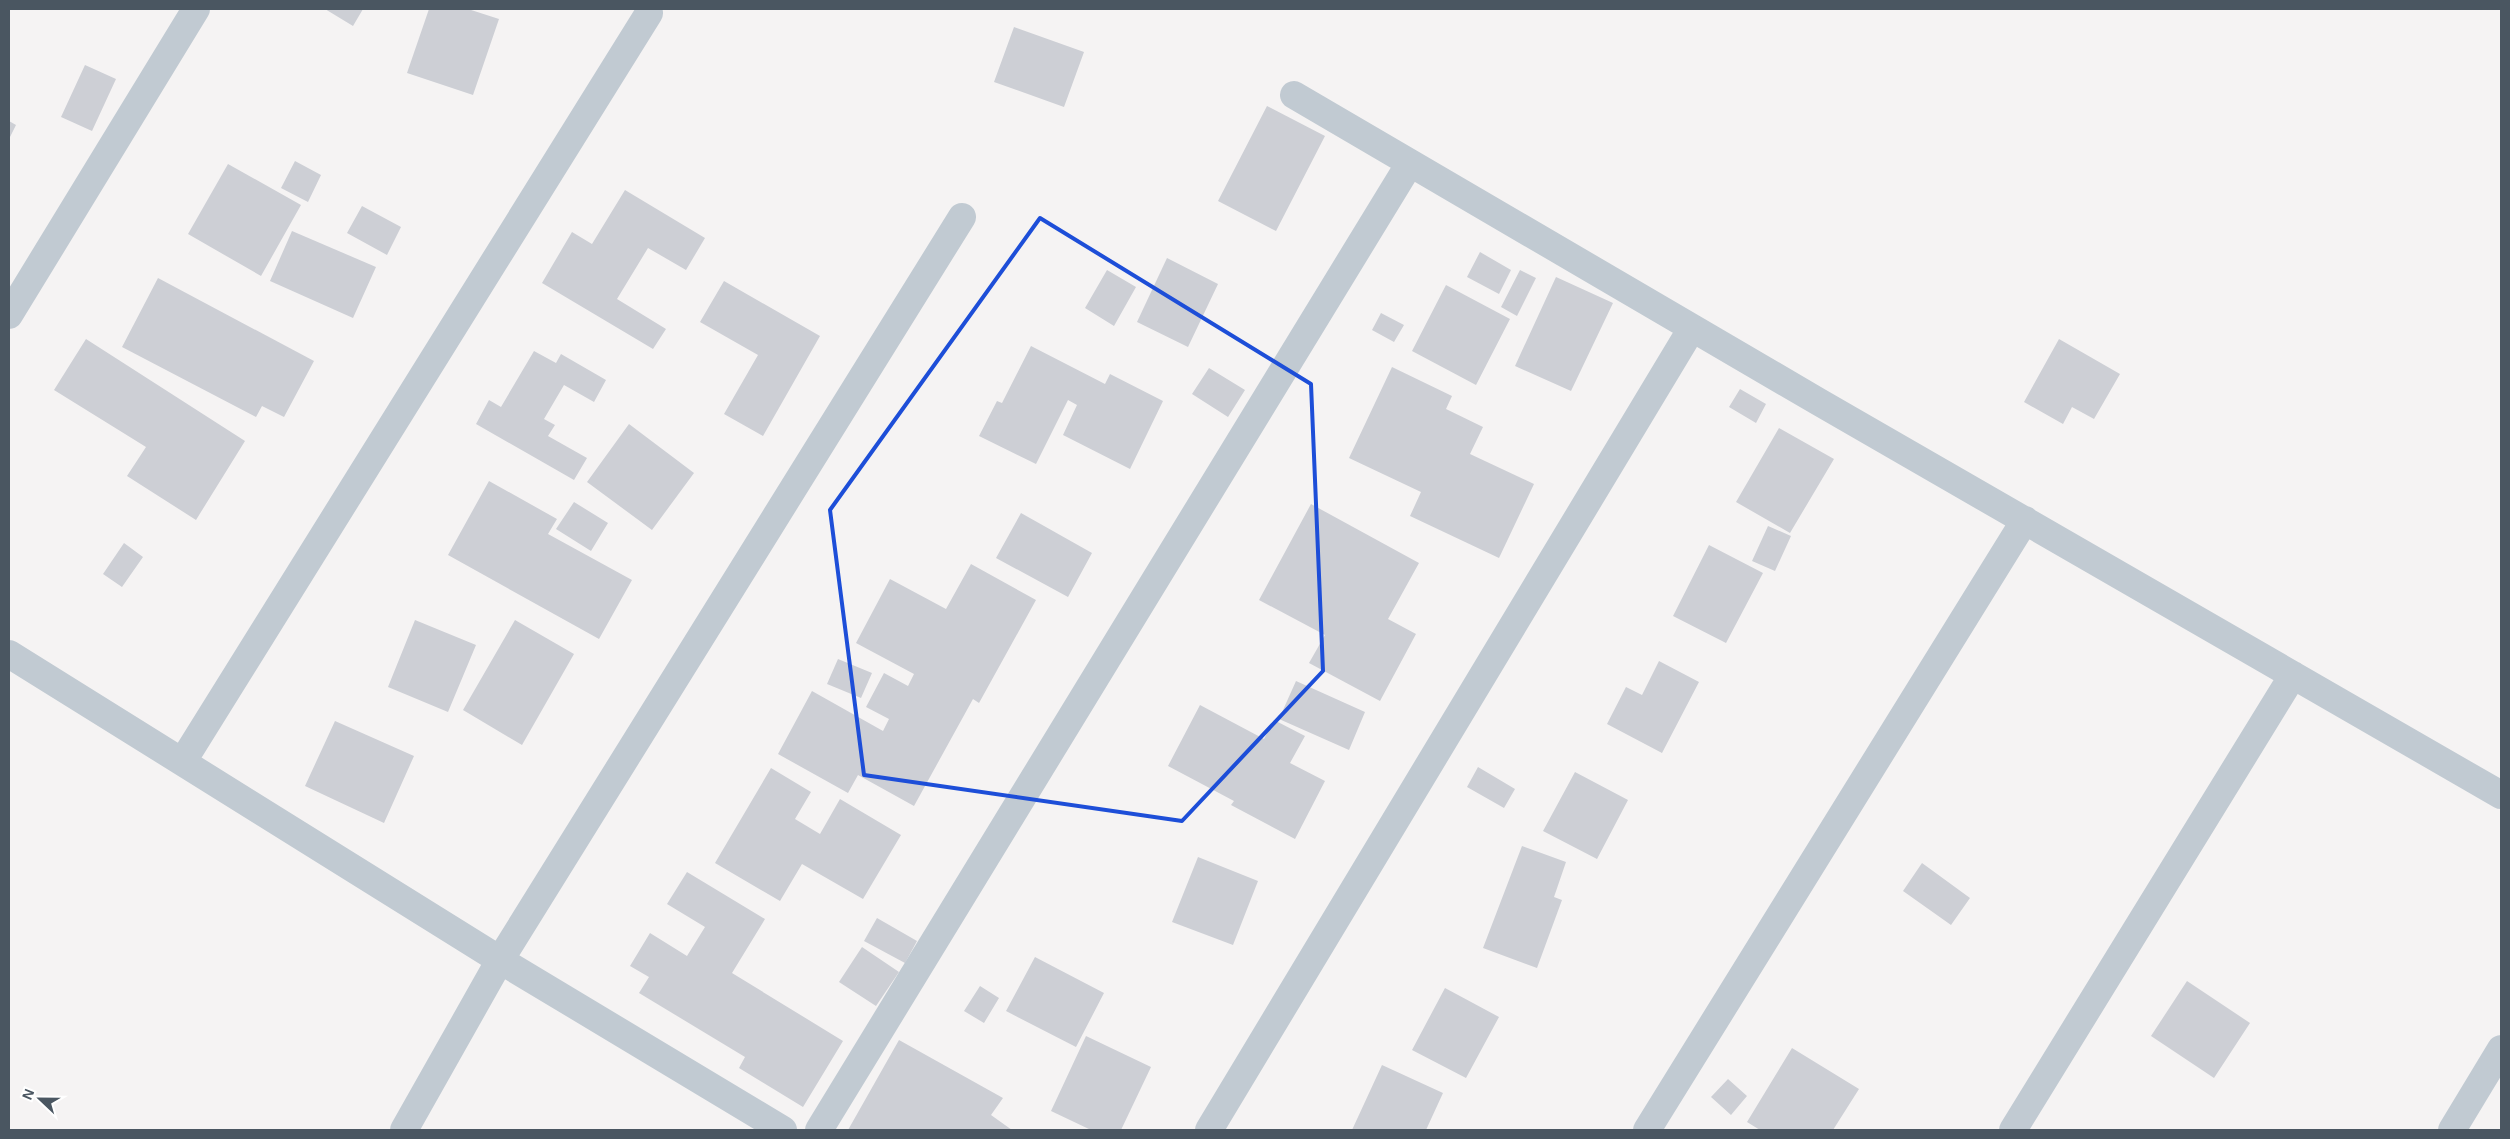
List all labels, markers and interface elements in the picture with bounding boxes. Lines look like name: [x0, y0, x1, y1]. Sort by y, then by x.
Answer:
north arrow: [15, 1074, 65, 1124]
text: N: [19, 1086, 37, 1102]

